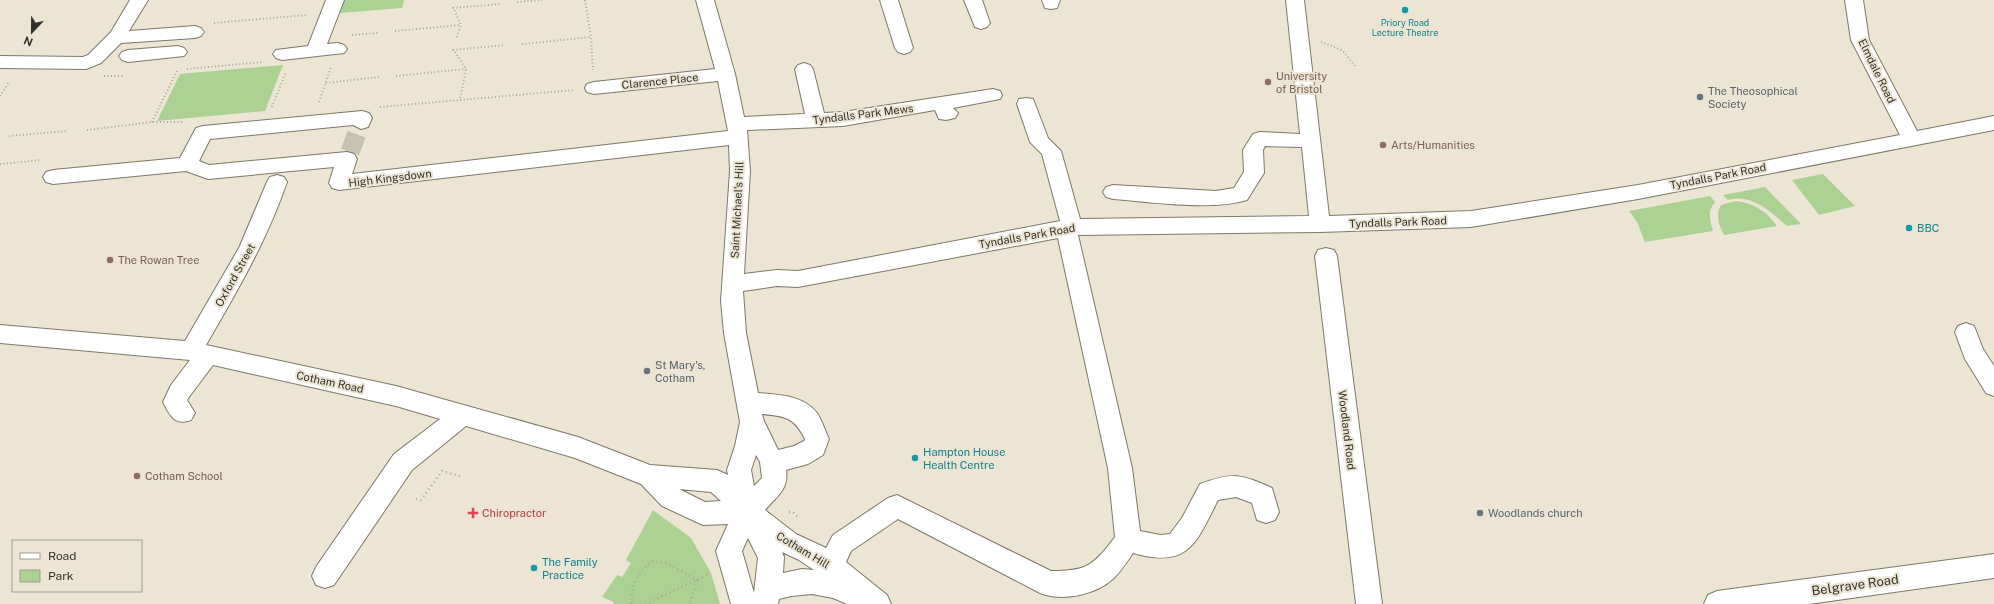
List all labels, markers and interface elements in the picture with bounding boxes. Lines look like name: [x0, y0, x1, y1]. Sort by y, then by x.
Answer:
marker: Priory Road Lecture Theatre: [1400, 5, 1410, 15]
north arrow: [12, 12, 52, 52]
place label: Priory Road Lecture Theatre: [1372, 17, 1438, 38]
text: N: [22, 34, 34, 48]
street label: Elmdale Road: [1856, 37, 1898, 105]
place label: University of Bristol: [1276, 70, 1327, 95]
street label: Clarence Place: [621, 71, 699, 91]
marker: University of Bristol: [1263, 77, 1273, 87]
place label: The Theosophical Society: [1708, 85, 1798, 110]
marker: The Theosophical Society: [1695, 92, 1705, 102]
street label: Tyndalls Park Mews: [812, 102, 915, 126]
place label: Arts/Humanities: [1391, 139, 1475, 151]
marker: Arts/Humanities: [1378, 140, 1388, 150]
street label: Saint Michael's Hill: [728, 161, 746, 259]
street label: Tyndalls Park Road: [1669, 161, 1767, 191]
street label: High Kingsdown: [348, 167, 432, 189]
street label: Tyndalls Park Road: [1349, 214, 1447, 230]
street label: Tyndalls Park Road: [978, 222, 1076, 250]
place label: BBC: [1917, 222, 1939, 234]
marker: BBC: [1904, 223, 1914, 233]
street label: Oxford Street: [213, 241, 257, 309]
place label: The Rowan Tree: [118, 254, 200, 266]
marker: The Rowan Tree: [105, 255, 115, 265]
place label: St Mary's, Cotham: [655, 359, 705, 384]
marker: St Mary's, Cotham: [642, 366, 652, 376]
street label: Cotham Road: [295, 369, 365, 395]
street label: Woodland Road: [1336, 390, 1358, 470]
place label: Hampton House Health Centre: [923, 446, 1005, 471]
marker: Hampton House Health Centre: [910, 453, 920, 463]
place label: Cotham School: [145, 470, 223, 482]
marker: Cotham School: [132, 471, 142, 481]
marker: Chiropractor: [467, 507, 479, 519]
place label: Chiropractor: [482, 507, 546, 519]
place label: Woodlands church: [1488, 507, 1583, 519]
marker: Woodlands church: [1475, 508, 1485, 518]
street label: Cotham Hill: [774, 529, 832, 571]
legend: [12, 540, 142, 592]
text: Road: [48, 549, 76, 563]
place label: The Family Practice: [542, 556, 598, 581]
marker: The Family Practice: [529, 563, 539, 573]
text: Park: [48, 569, 74, 583]
street label: Belgrave Road: [1810, 571, 1900, 599]

